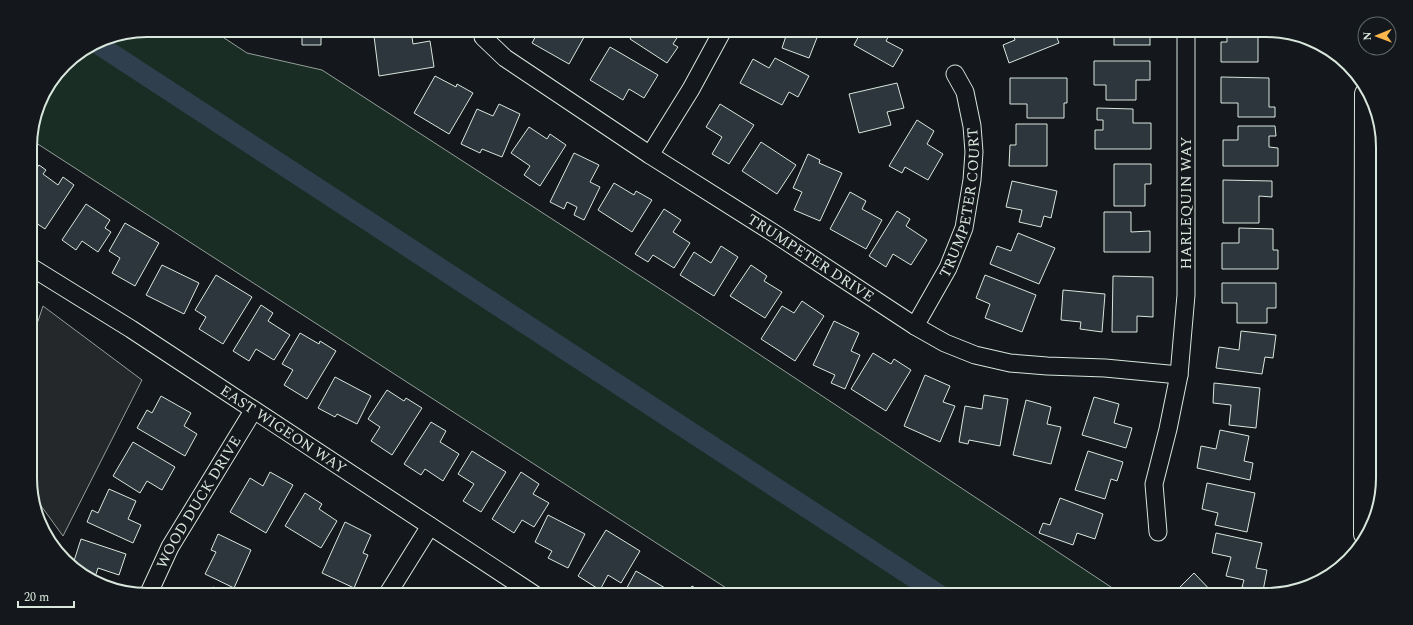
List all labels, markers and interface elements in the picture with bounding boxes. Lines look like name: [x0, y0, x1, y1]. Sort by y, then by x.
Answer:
north arrow: [1357, 16, 1397, 56]
text: N: [1359, 32, 1376, 41]
street label: TRUMPETER COURT: [933, 127, 986, 282]
street label: HARLEQUIN WAY: [1175, 136, 1198, 270]
street label: TRUMPETER DRIVE: [743, 208, 879, 308]
street label: EAST WIGEON WAY: [215, 379, 351, 480]
street label: WOOD DUCK DRIVE: [150, 431, 247, 572]
scale bar: [18, 583, 74, 609]
text: 20 m: [24, 588, 49, 607]

